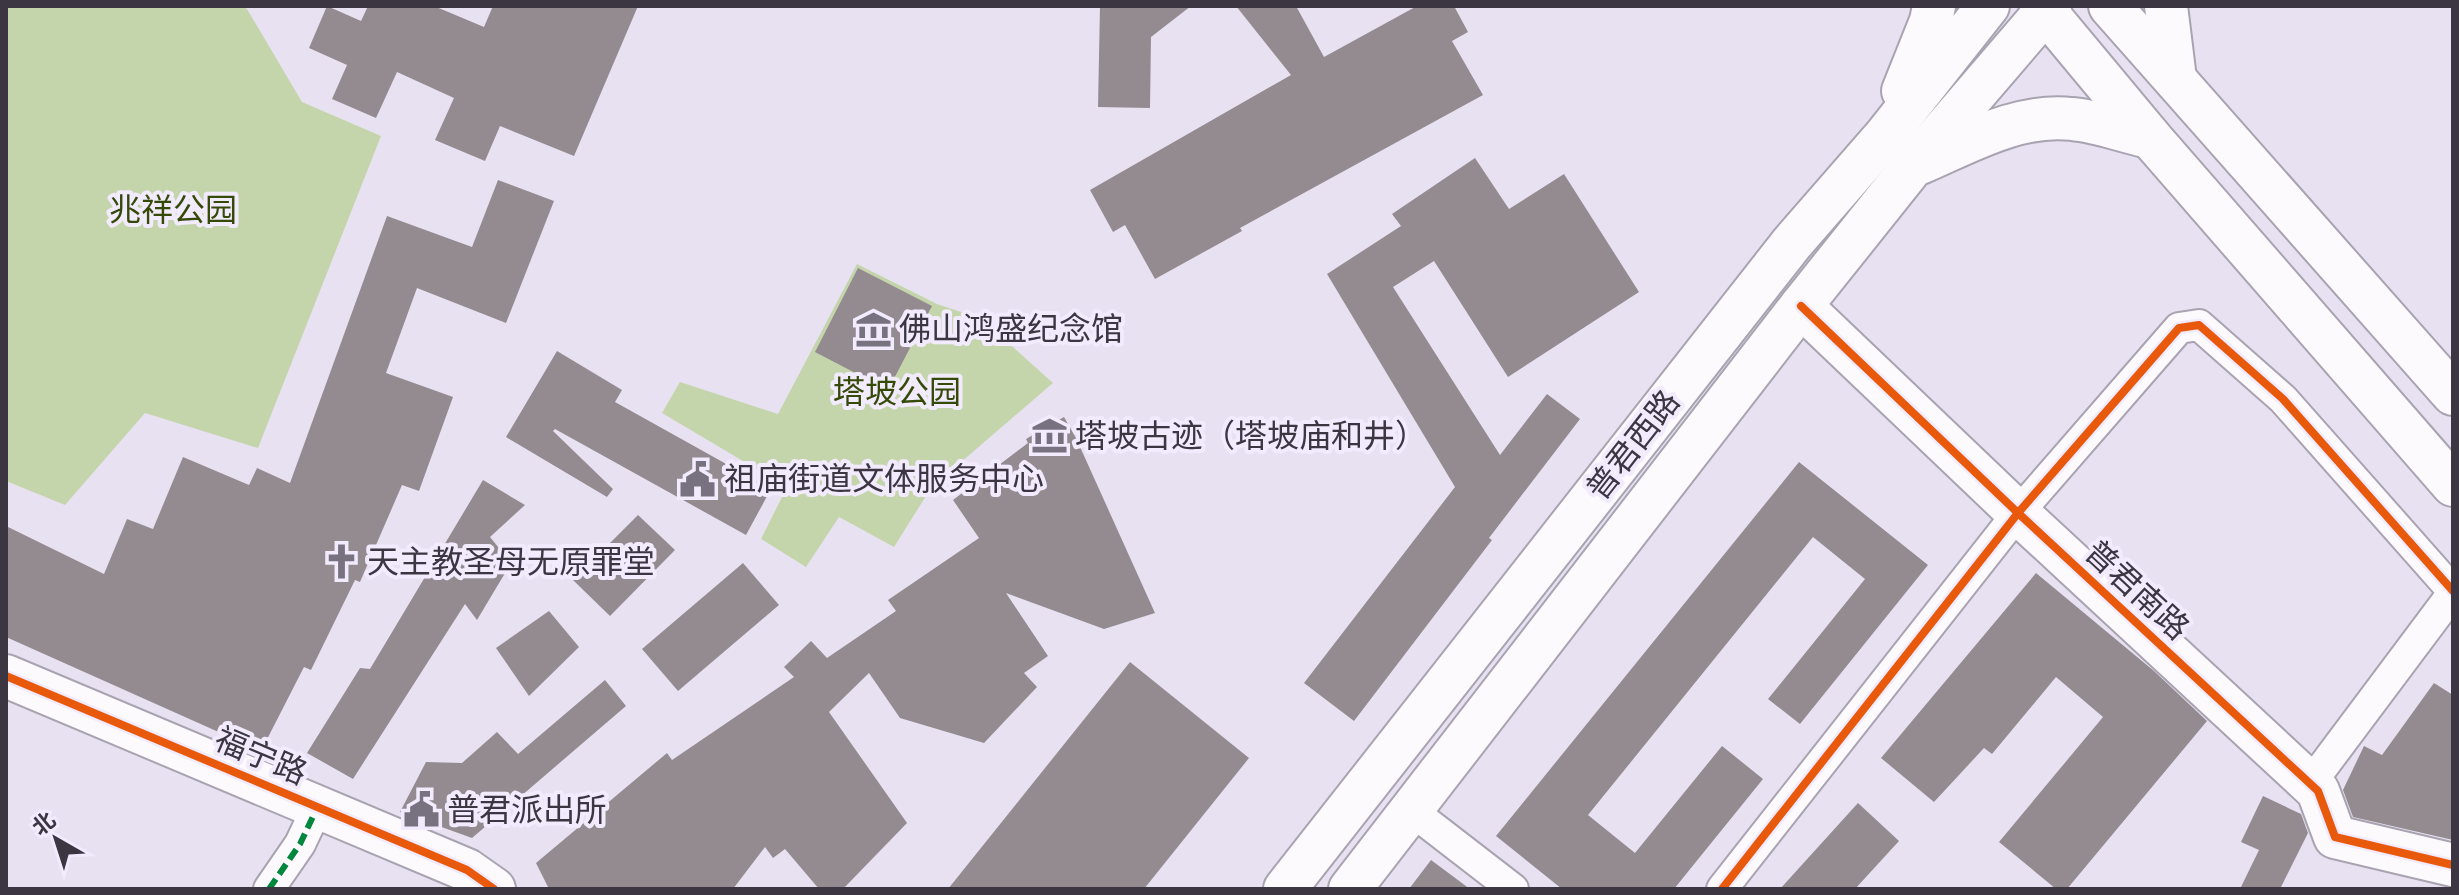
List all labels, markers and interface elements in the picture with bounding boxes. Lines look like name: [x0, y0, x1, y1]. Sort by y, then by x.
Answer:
park label: 兆祥公园: [109, 194, 237, 227]
museum icon: 佛山鸿盛纪念馆: [854, 310, 892, 348]
place label: 佛山鸿盛纪念馆: [899, 312, 1123, 346]
park label: 塔坡公园: [833, 375, 961, 409]
street label: 普君西路: [1580, 384, 1686, 506]
museum icon: 塔坡古迹（塔坡庙和井）: [1030, 417, 1068, 455]
place label: 塔坡古迹（塔坡庙和井）: [1075, 419, 1427, 453]
public building icon: 祖庙街道文体服务中心: [679, 460, 717, 498]
place label: 祖庙街道文体服务中心: [724, 462, 1044, 496]
street label: 普君南路: [2079, 534, 2195, 646]
church icon: 天主教圣母无原罪堂: [322, 543, 360, 581]
place label: 天主教圣母无原罪堂: [367, 545, 655, 579]
street label: 福宁路: [210, 722, 312, 790]
public building icon: 普君派出所: [402, 791, 440, 829]
place label: 普君派出所: [447, 794, 607, 827]
north arrow: [16, 799, 96, 879]
text: 北: [28, 808, 60, 840]

